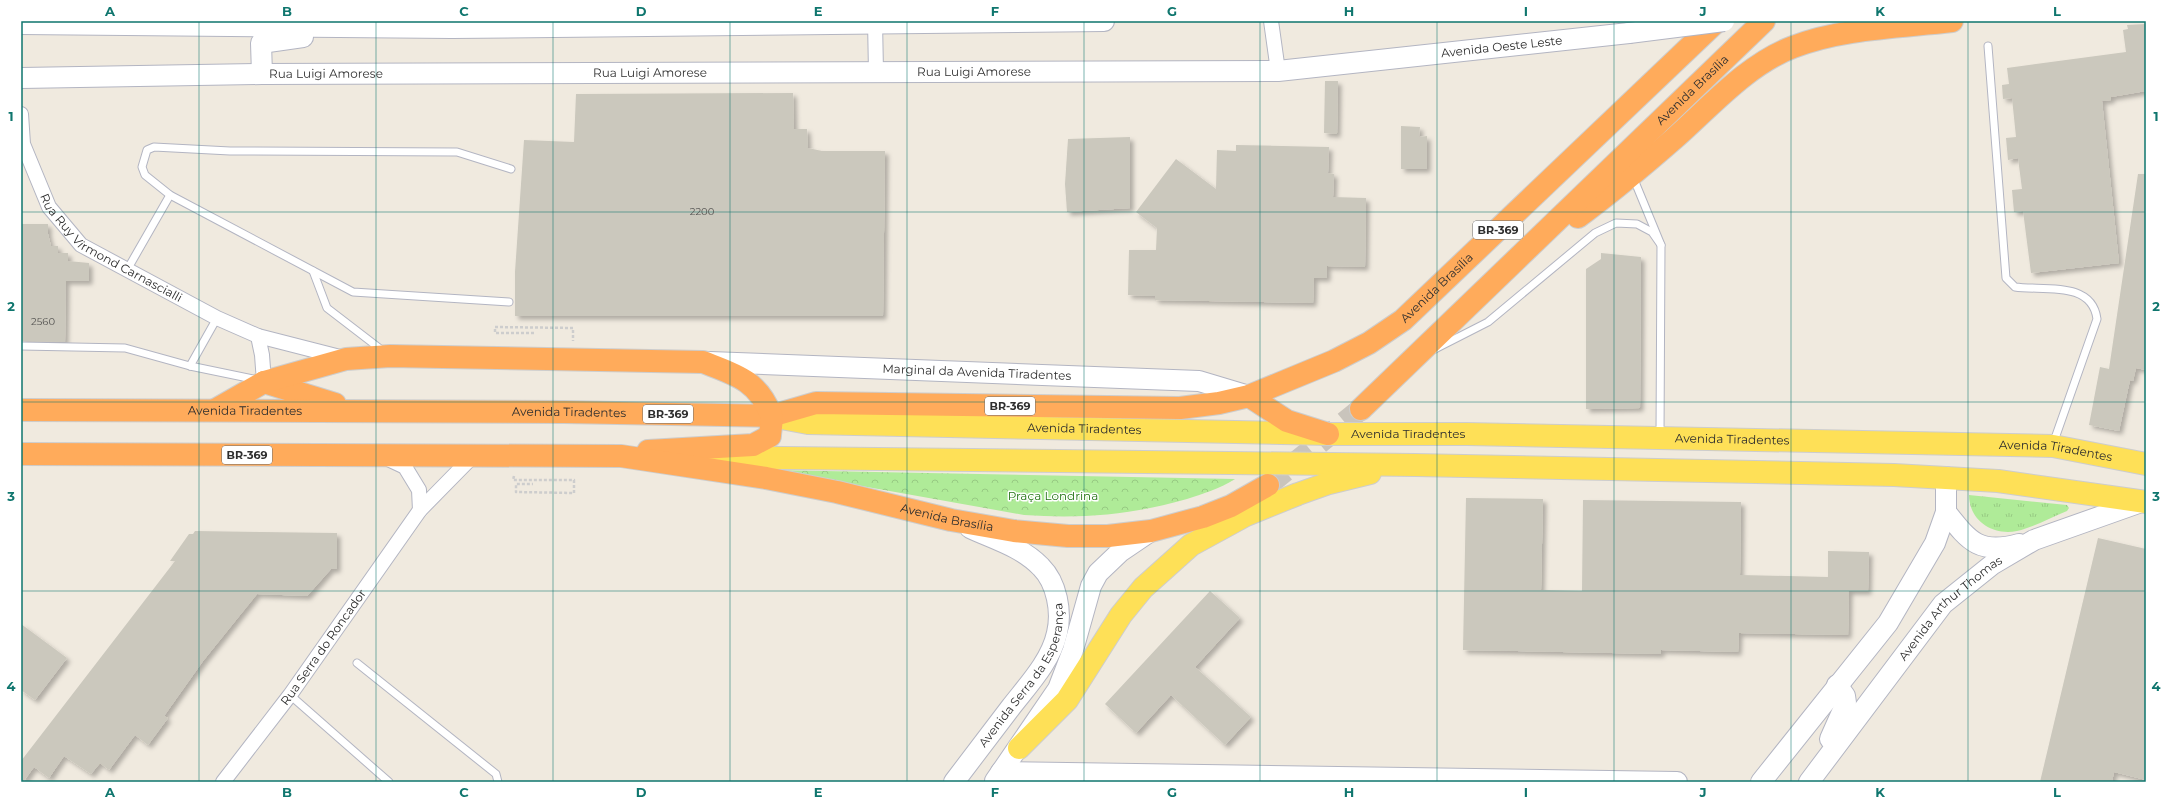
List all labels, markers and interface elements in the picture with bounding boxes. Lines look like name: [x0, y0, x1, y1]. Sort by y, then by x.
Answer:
text: A: [104, 3, 116, 19]
text: B: [282, 3, 292, 19]
text: C: [459, 3, 469, 19]
text: D: [636, 3, 647, 19]
text: E: [814, 3, 823, 19]
text: F: [991, 3, 999, 19]
text: G: [1167, 3, 1177, 19]
text: H: [1344, 3, 1354, 19]
text: I: [1524, 3, 1528, 19]
text: J: [1698, 3, 1707, 19]
text: K: [1875, 3, 1885, 19]
text: L: [2053, 3, 2061, 19]
street label: Avenida Oeste Leste: [1440, 32, 1563, 60]
street label: Avenida Brasília: [1653, 51, 1731, 128]
street label: Rua Luigi Amorese: [917, 64, 1031, 79]
street label: Rua Luigi Amorese: [593, 65, 707, 80]
street label: Rua Luigi Amorese: [269, 66, 383, 81]
text: 1: [8, 108, 14, 124]
text: 1: [2153, 108, 2159, 124]
street label: Rua Ruy Virmond Carnascialli: [37, 191, 185, 305]
house number: 2200: [690, 205, 715, 218]
road number: BR-369: [1473, 221, 1523, 239]
street label: Avenida Brasília: [1397, 249, 1476, 326]
text: 2: [7, 298, 15, 314]
text: 2: [2152, 298, 2160, 314]
house number: 2560: [31, 315, 55, 328]
street label: Marginal da Avenida Tiradentes: [882, 361, 1072, 383]
road number: BR-369: [985, 397, 1035, 415]
street label: Avenida Tiradentes: [188, 403, 302, 418]
street label: Avenida Tiradentes: [512, 404, 627, 420]
road number: BR-369: [643, 405, 693, 423]
street label: Avenida Tiradentes: [1027, 420, 1142, 437]
street label: Avenida Tiradentes: [1351, 426, 1466, 441]
street label: Avenida Tiradentes: [1675, 430, 1790, 448]
street label: Avenida Tiradentes: [1999, 437, 2114, 464]
road number: BR-369: [222, 446, 272, 464]
text: 3: [6, 488, 15, 504]
park label: Praça Londrina: [1008, 488, 1098, 503]
text: 3: [2151, 488, 2160, 504]
street label: Avenida Brasília: [899, 500, 995, 534]
street label: Avenida Arthur Thomas: [1895, 552, 2005, 663]
street label: Rua Serra do Roncador: [277, 586, 369, 708]
street label: Avenida Serra da Esperança: [975, 602, 1066, 750]
text: 4: [7, 678, 16, 694]
text: 4: [2152, 678, 2161, 694]
text: A: [104, 784, 116, 800]
text: B: [282, 784, 292, 800]
text: C: [459, 784, 469, 800]
text: D: [636, 784, 647, 800]
text: E: [814, 784, 823, 800]
text: F: [991, 784, 999, 800]
text: G: [1167, 784, 1177, 800]
text: H: [1344, 784, 1354, 800]
text: I: [1524, 784, 1528, 800]
text: J: [1698, 784, 1707, 800]
text: K: [1875, 784, 1885, 800]
text: L: [2053, 784, 2061, 800]

